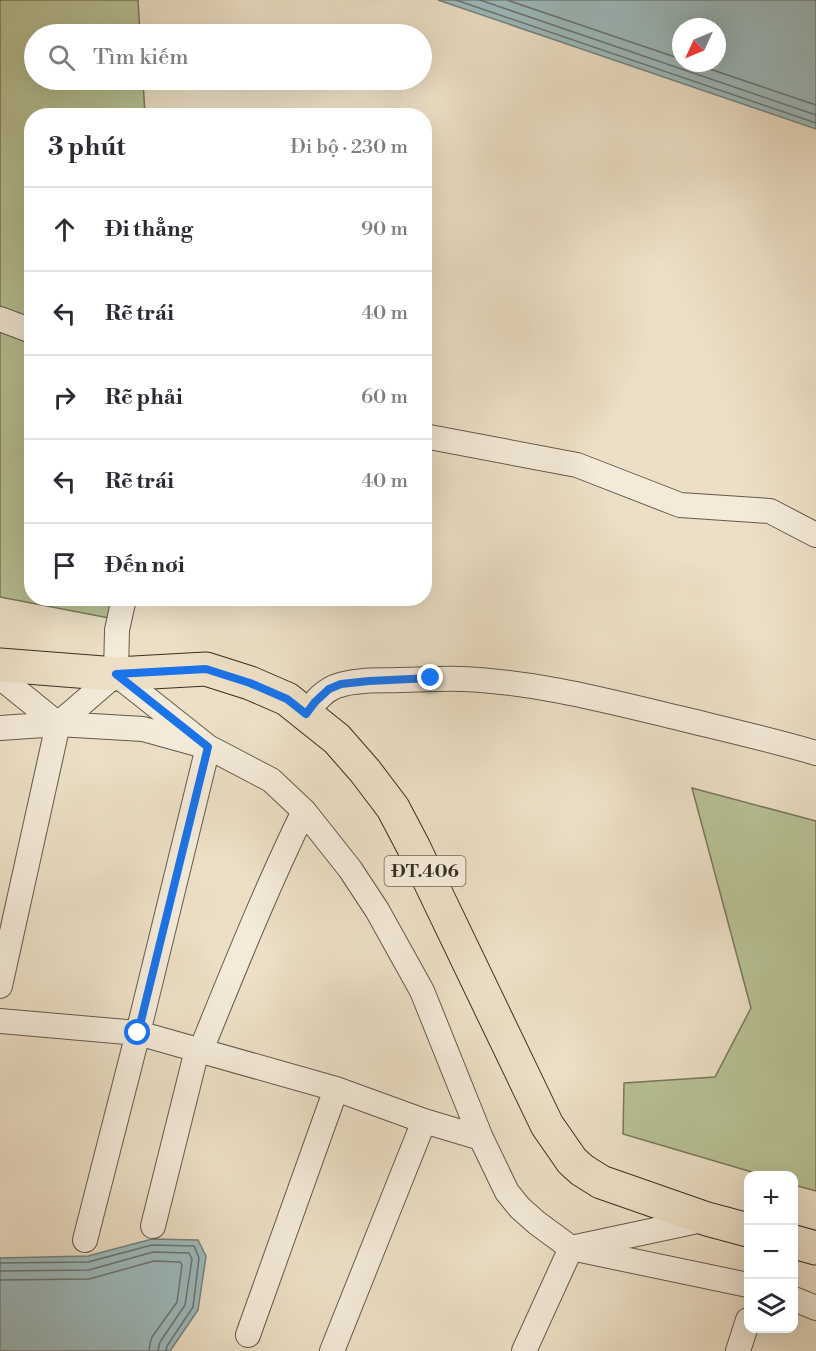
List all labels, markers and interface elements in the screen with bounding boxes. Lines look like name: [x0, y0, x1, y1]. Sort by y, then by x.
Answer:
north arrow: [672, 18, 726, 72]
search box: [24, 24, 432, 90]
icon: search: [45, 41, 78, 74]
text: Tìm kiếm: [93, 44, 189, 71]
text: 3 phút: [48, 131, 126, 163]
text: Đi bộ · 230 m: [290, 135, 408, 160]
icon: ahead: [48, 213, 81, 246]
text: Đi thẳng: [105, 216, 193, 243]
text: 90 m: [361, 217, 408, 242]
icon: left: [48, 297, 81, 330]
text: Rẽ trái: [105, 300, 174, 327]
text: 40 m: [361, 301, 408, 326]
icon: right: [48, 381, 81, 414]
text: Rẽ phải: [105, 384, 183, 411]
text: 60 m: [361, 385, 408, 410]
icon: left: [48, 465, 81, 498]
text: Rẽ trái: [105, 468, 174, 495]
text: 40 m: [361, 469, 408, 494]
icon: arrive: [48, 549, 81, 582]
text: Đến nơi: [105, 552, 185, 579]
route end: [417, 664, 443, 690]
road number: ĐT.406: [384, 856, 466, 886]
route start: [124, 1019, 150, 1045]
map controls: [744, 1171, 798, 1333]
button: +: [744, 1171, 798, 1225]
button: −: [744, 1225, 798, 1279]
button: layers: [744, 1279, 798, 1333]

